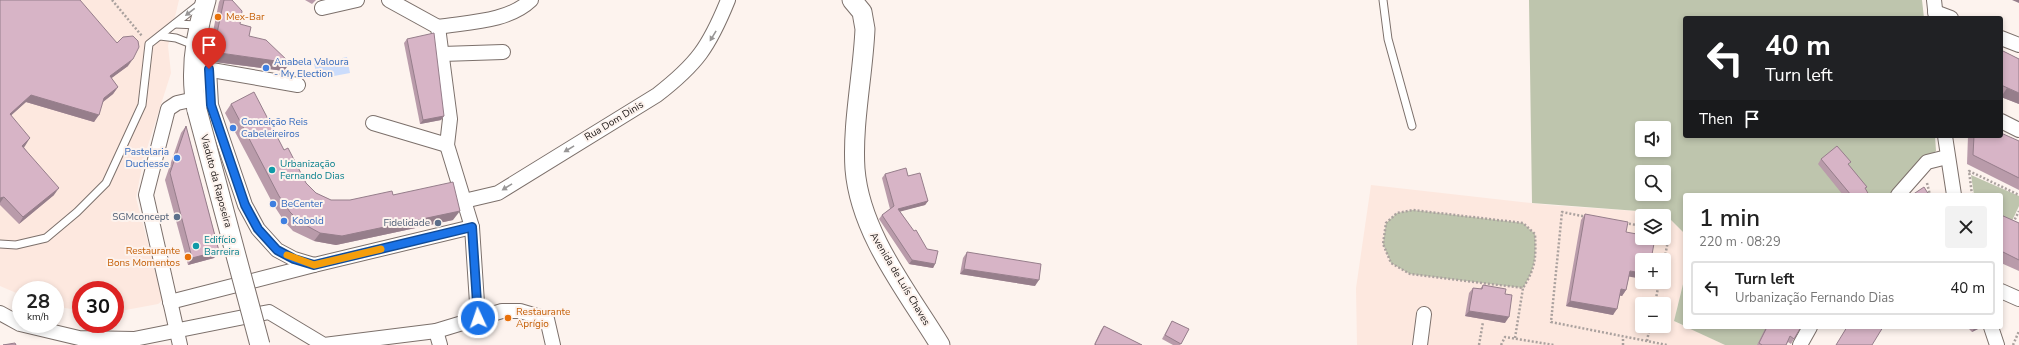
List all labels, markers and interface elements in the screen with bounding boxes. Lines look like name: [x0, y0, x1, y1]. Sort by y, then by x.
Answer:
one-way arrow: [185, 8, 195, 16]
place label: Mex-Bar: [226, 10, 265, 24]
marker: Mex-Bar: [213, 12, 223, 22]
text: 40 m: [1765, 27, 1831, 65]
pin: [192, 28, 226, 69]
one-way arrow: [709, 30, 716, 42]
icon: left: [1699, 32, 1751, 84]
icon: arrive: [198, 34, 220, 56]
place label: Anabela Valoura - My Election: [274, 55, 349, 81]
marker: Anabela Valoura - My Election: [261, 63, 271, 73]
text: Turn left: [1765, 63, 1833, 87]
street label: Rua Dom Dinis: [582, 98, 646, 144]
icon: arrive: [1741, 108, 1763, 130]
text: Then: [1699, 109, 1733, 129]
place label: Conceição Reis Cabeleireiros: [241, 115, 308, 141]
map controls: [1635, 121, 1671, 333]
button: sound: [1635, 121, 1671, 157]
marker: Conceição Reis Cabeleireiros: [228, 123, 238, 133]
street label: Viaduto da Raposeira: [197, 132, 235, 229]
place label: Pastelaria Duchesse: [125, 145, 169, 171]
one-way arrow: [563, 146, 575, 153]
marker: Pastelaria Duchesse: [172, 153, 182, 163]
place label: Urbanização Fernando Dias: [280, 157, 345, 183]
marker: Urbanização Fernando Dias: [267, 165, 277, 175]
button: search: [1635, 165, 1671, 201]
one-way arrow: [501, 184, 513, 191]
place label: BeCenter: [281, 197, 323, 211]
marker: BeCenter: [268, 199, 278, 209]
text: 1 min: [1699, 202, 1760, 234]
button: close: [1945, 206, 1987, 248]
button: layers: [1635, 209, 1671, 245]
place label: SGMconcept: [112, 210, 169, 224]
marker: SGMconcept: [172, 212, 182, 222]
place label: Kobold: [292, 214, 324, 228]
marker: Kobold: [279, 216, 289, 226]
place label: Fidelidade: [383, 216, 430, 230]
marker: Fidelidade: [433, 218, 443, 228]
street label: Avenida de Luís Chaves: [867, 230, 933, 328]
place label: Edifício Barreira: [204, 233, 240, 259]
text: 220 m · 08:29: [1699, 233, 1781, 251]
marker: Edifício Barreira: [191, 241, 201, 251]
place label: Restaurante Bons Momentos: [107, 244, 180, 270]
marker: Restaurante Bons Momentos: [183, 252, 193, 262]
button: +: [1635, 253, 1671, 289]
text: Turn left: [1735, 269, 1794, 289]
icon: left: [1701, 277, 1723, 299]
text: 40 m: [1950, 278, 1985, 298]
speed limit sign: 30: [72, 281, 124, 333]
text: 28: [26, 288, 50, 315]
text: Urbanização Fernando Dias: [1735, 289, 1894, 307]
position arrow: [457, 297, 499, 339]
button: −: [1635, 297, 1671, 333]
place label: Restaurante Aprígio: [516, 305, 570, 331]
text: km/h: [27, 310, 49, 324]
marker: Restaurante Aprígio: [503, 313, 513, 323]

